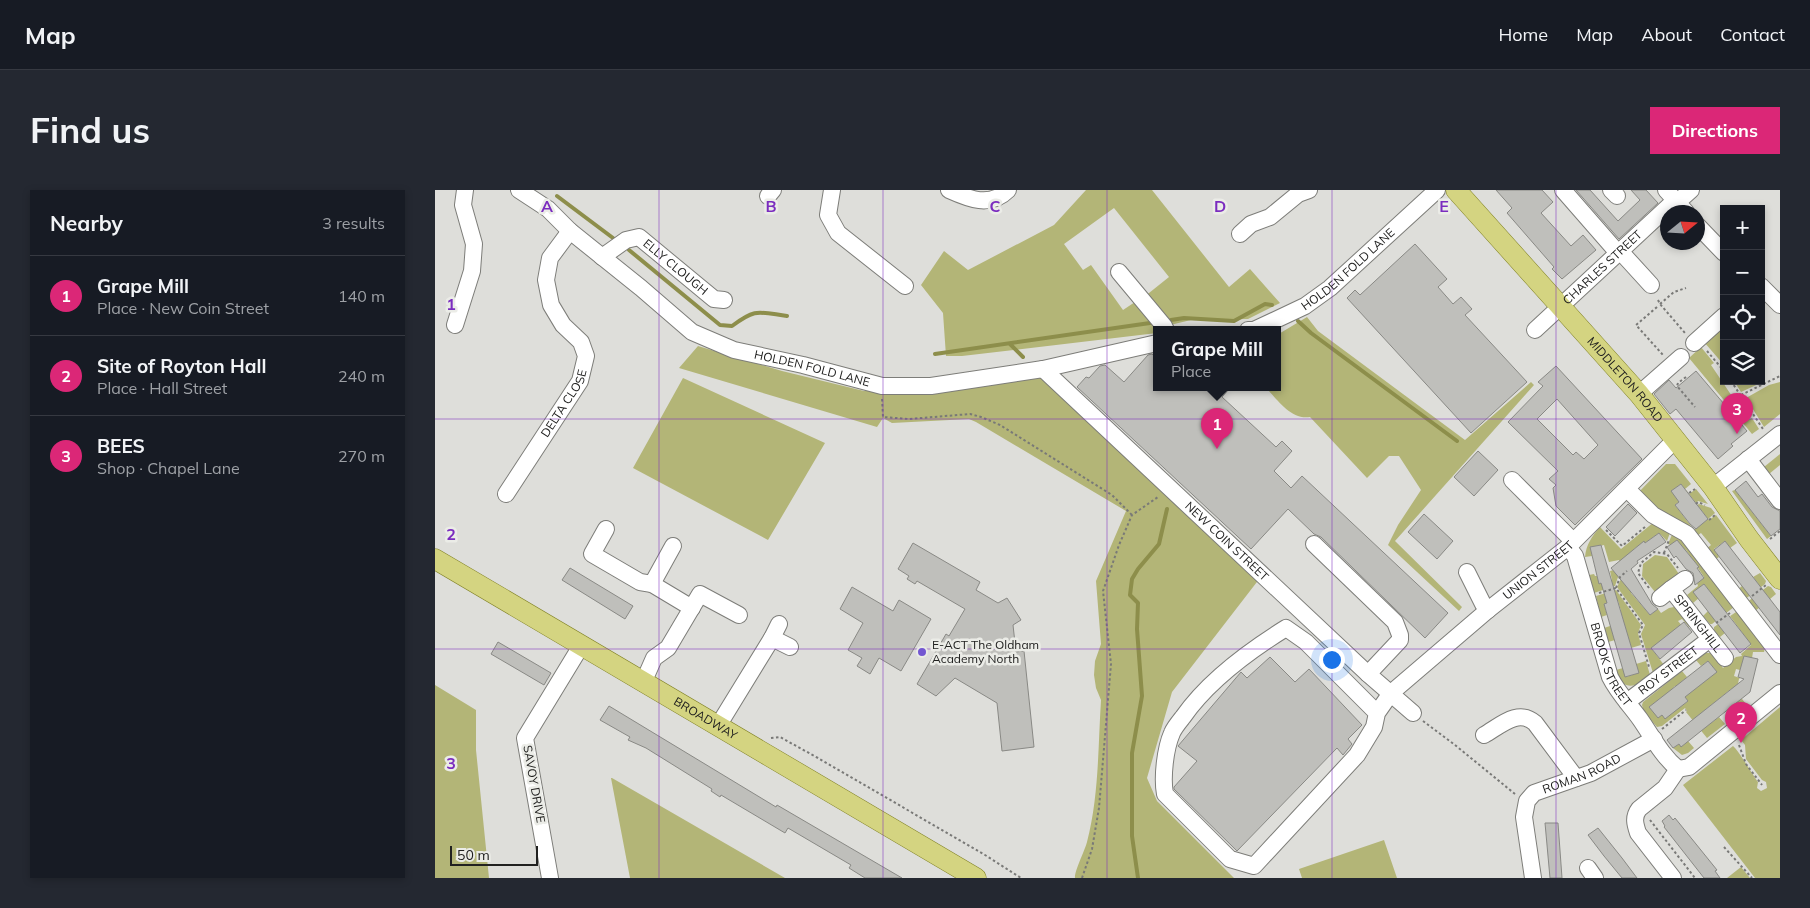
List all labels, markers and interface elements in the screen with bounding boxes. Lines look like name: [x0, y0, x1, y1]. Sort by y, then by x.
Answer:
text: Map: [25, 20, 76, 50]
text: Home: [1498, 23, 1548, 46]
text: Map: [1576, 23, 1613, 46]
text: About: [1641, 23, 1692, 46]
text: Contact: [1720, 23, 1785, 46]
button: Directions: [1650, 107, 1780, 154]
text: Find us: [30, 108, 150, 152]
text: A: [541, 196, 553, 216]
text: B: [765, 196, 777, 216]
text: C: [990, 196, 1001, 216]
text: D: [1214, 196, 1226, 216]
text: E: [1439, 196, 1449, 216]
north arrow: [1660, 205, 1705, 250]
map controls: [1720, 205, 1765, 385]
button: +: [1720, 205, 1765, 250]
text: Nearby: [50, 210, 123, 236]
text: 3 results: [322, 213, 385, 233]
street label: HOLDEN FOLD LANE: [1298, 225, 1398, 313]
street label: CHARLES STREET: [1559, 226, 1645, 308]
street label: ELLY CLOUGH: [640, 236, 711, 298]
button: −: [1720, 250, 1765, 295]
text: Grape Mill: [97, 274, 189, 298]
text: 1: [61, 286, 71, 306]
text: 140 m: [338, 286, 385, 306]
text: 1: [446, 294, 456, 314]
button: locate: [1720, 295, 1765, 340]
text: Place · New Coin Street: [97, 298, 269, 318]
popup: [1153, 326, 1281, 391]
street label: MIDDLETON ROAD: [1584, 334, 1666, 425]
text: Grape Mill: [1171, 337, 1263, 361]
button: layers: [1720, 340, 1765, 385]
street label: HOLDEN FOLD LANE: [753, 347, 872, 389]
text: Site of Royton Hall: [97, 354, 266, 378]
text: Place: [1171, 361, 1211, 381]
text: 2: [61, 366, 71, 386]
text: 240 m: [338, 366, 385, 386]
street label: DELTA CLOSE: [537, 368, 590, 440]
text: Place · Hall Street: [97, 378, 227, 398]
pin: 3: [1721, 393, 1753, 434]
pin: 1: [1201, 408, 1233, 449]
text: BEES: [97, 434, 145, 458]
text: 3: [61, 446, 71, 466]
text: 270 m: [338, 446, 385, 466]
text: Shop · Chapel Lane: [97, 458, 240, 478]
street label: NEW COIN STREET: [1182, 498, 1273, 584]
text: 2: [446, 524, 456, 544]
street label: UNION STREET: [1500, 537, 1577, 602]
street label: SPRINGHILL: [1671, 591, 1726, 656]
street label: BROOK STREET: [1588, 621, 1636, 710]
place label: E-ACT The Oldham Academy North: [932, 637, 1039, 666]
street label: ROY STREET: [1635, 642, 1702, 698]
marker: E-ACT The Oldham Academy North: [916, 646, 928, 658]
your location: [1319, 647, 1345, 673]
street label: BROADWAY: [671, 694, 741, 743]
pin: 2: [1725, 702, 1757, 743]
street label: SAVOY DRIVE: [520, 744, 549, 824]
street label: ROMAN ROAD: [1540, 750, 1623, 796]
text: 3: [446, 753, 456, 773]
scale bar: [450, 843, 537, 866]
text: 50 m: [457, 846, 490, 864]

